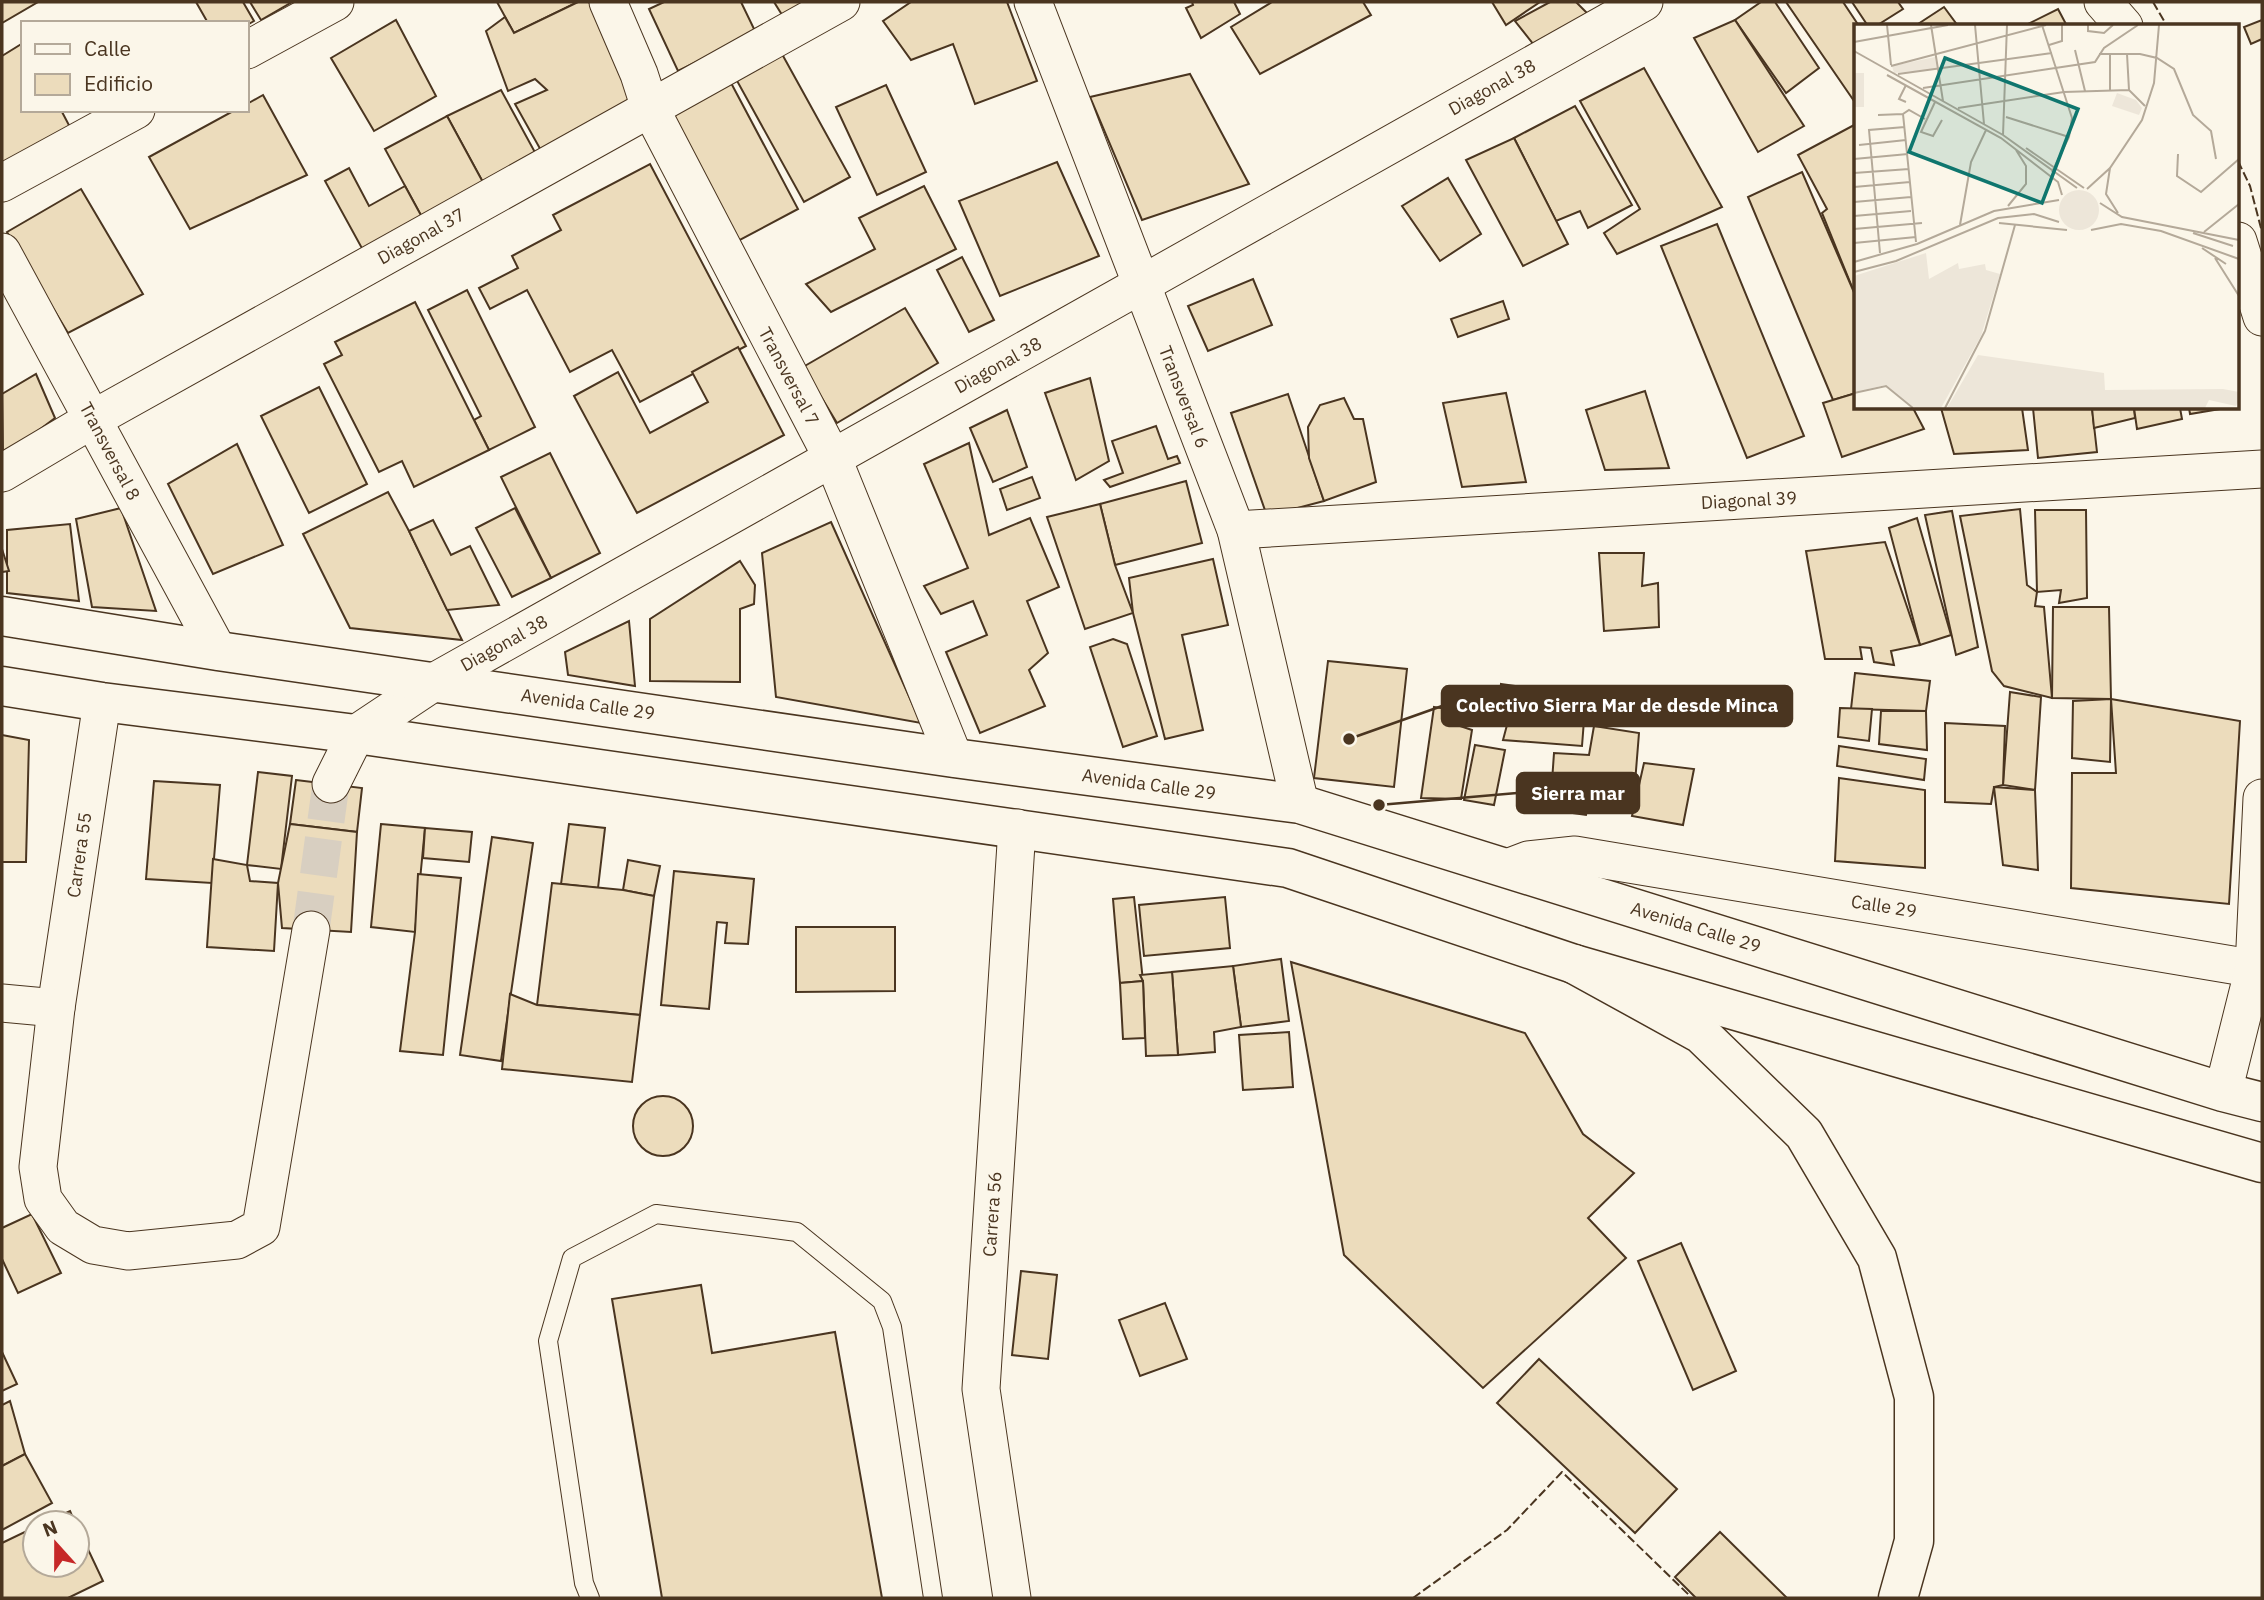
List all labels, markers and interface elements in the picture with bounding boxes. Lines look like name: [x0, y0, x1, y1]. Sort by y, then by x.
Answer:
legend: [21, 21, 248, 112]
inset map: [1854, 24, 2240, 410]
text: Calle: [84, 34, 131, 62]
street label: Diagonal 38: [1444, 54, 1540, 120]
text: Edificio: [84, 69, 153, 97]
street label: Diagonal 37: [373, 203, 469, 269]
street label: Transversal 7: [754, 323, 824, 429]
street label: Diagonal 38: [950, 332, 1046, 398]
street label: Transversal 6: [1154, 343, 1214, 451]
street label: Transversal 8: [75, 398, 145, 504]
street label: Diagonal 39: [1700, 486, 1798, 514]
street label: Diagonal 38: [456, 610, 552, 676]
street label: Avenida Calle 29: [520, 683, 656, 725]
callout: Colectivo Sierra Mar de desde Minca: [1442, 686, 1792, 726]
text: Colectivo Sierra Mar de desde Minca: [1456, 693, 1778, 717]
street label: Avenida Calle 29: [1081, 763, 1217, 805]
callout: Sierra mar: [1517, 773, 1639, 813]
text: Sierra mar: [1531, 781, 1625, 805]
street label: Carrera 55: [62, 811, 96, 899]
street label: Calle 29: [1849, 889, 1919, 923]
street label: Avenida Calle 29: [1628, 896, 1764, 958]
street label: Carrera 56: [978, 1170, 1006, 1258]
north arrow: [21, 1509, 91, 1579]
text: N: [39, 1514, 61, 1542]

